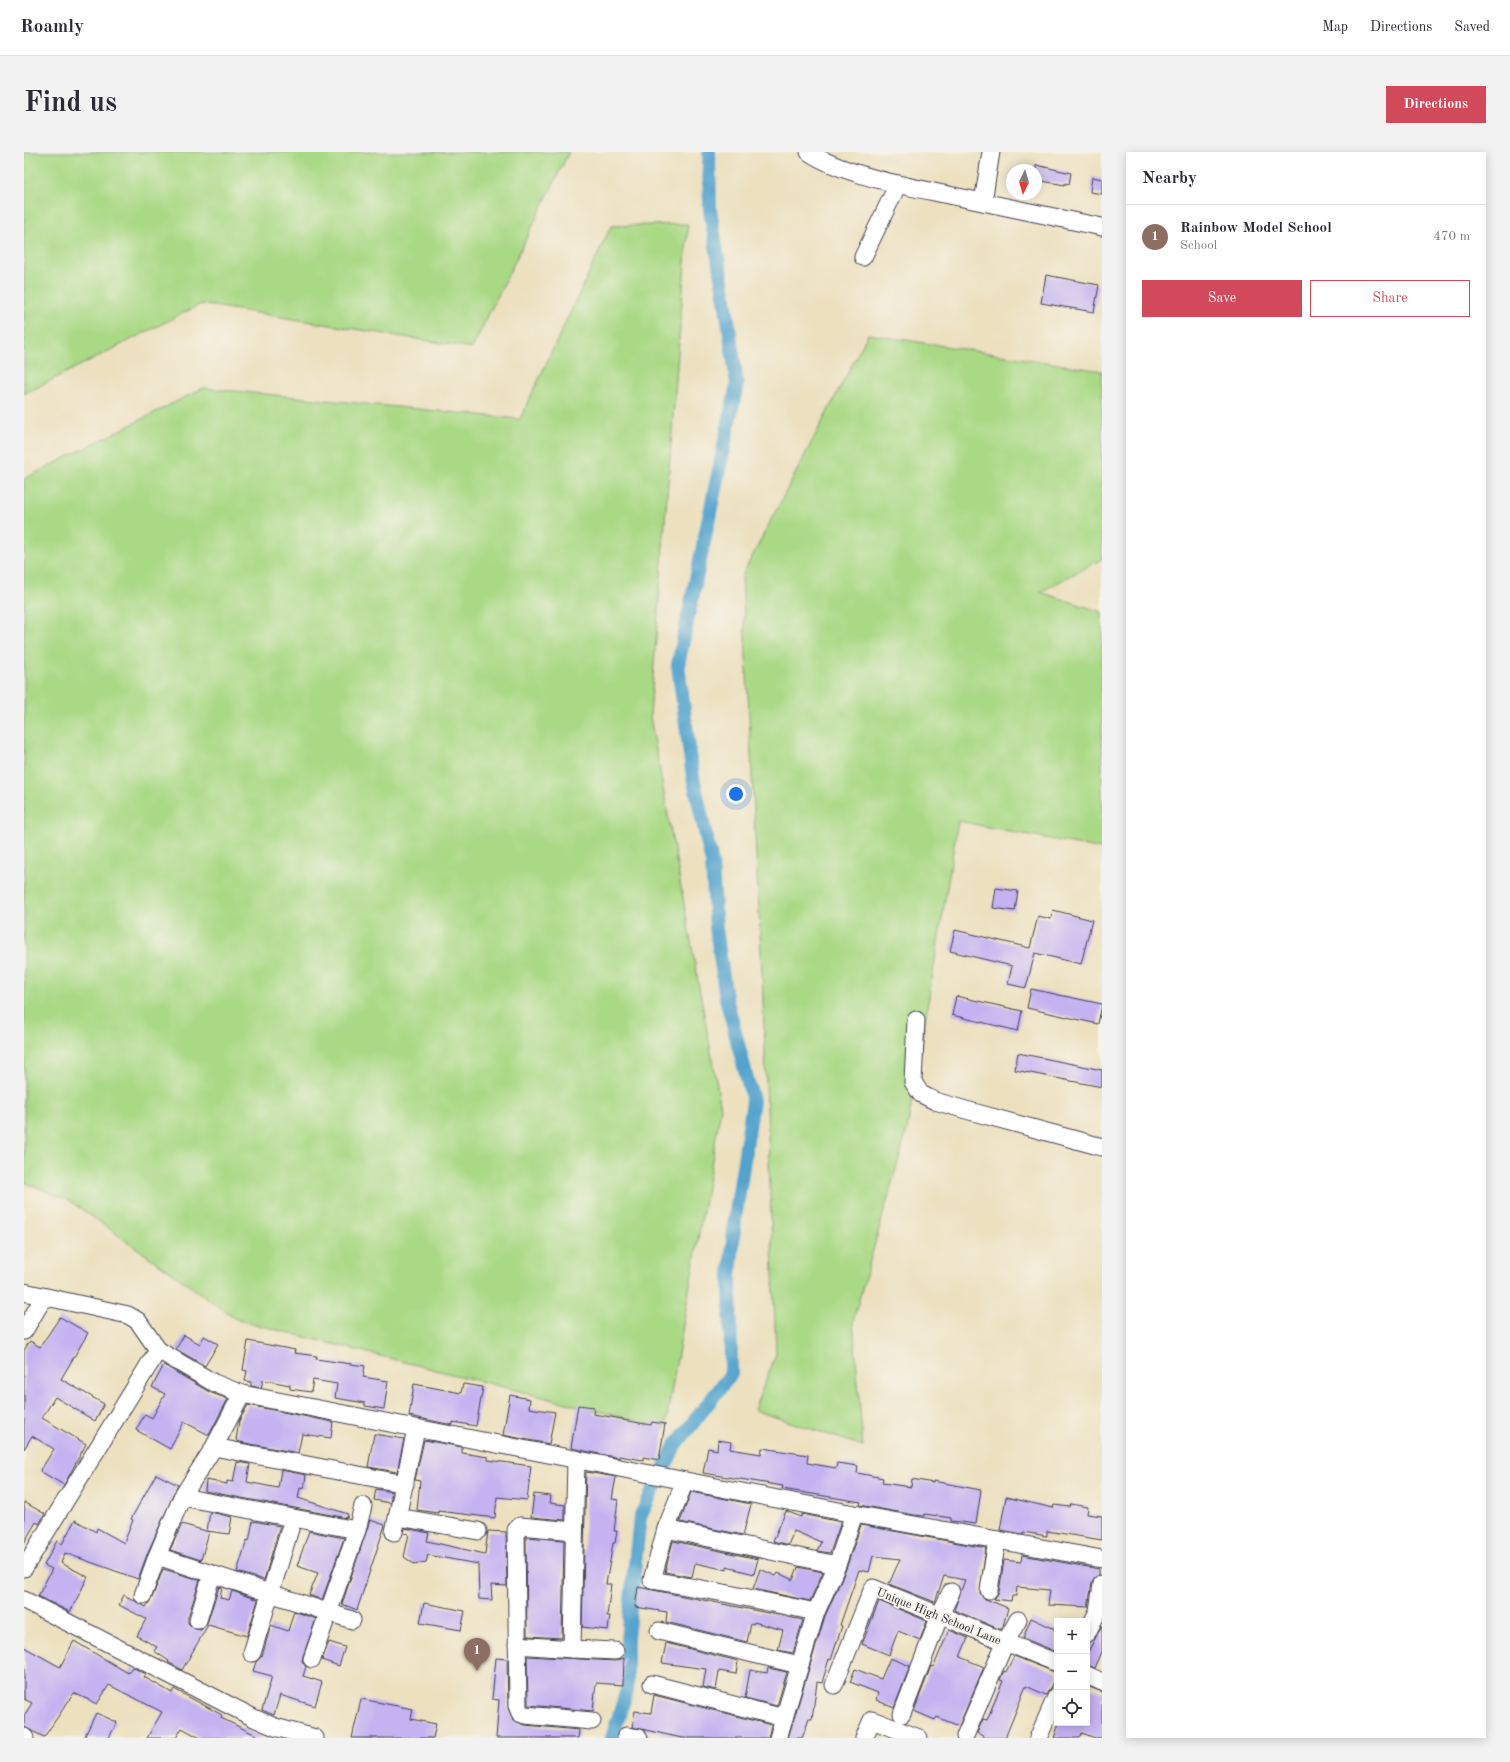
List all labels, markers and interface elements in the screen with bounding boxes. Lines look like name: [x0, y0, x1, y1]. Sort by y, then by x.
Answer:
text: Roamly: [20, 18, 84, 37]
text: Map: [1322, 20, 1348, 34]
text: Directions: [1370, 20, 1432, 34]
text: Saved: [1454, 20, 1490, 34]
button: Directions: [1386, 86, 1486, 123]
text: Find us: [24, 90, 117, 118]
north arrow: [1006, 164, 1042, 200]
text: Nearby: [1142, 170, 1197, 187]
text: Rainbow Model School: [1180, 221, 1332, 236]
text: 1: [1151, 230, 1159, 243]
text: 470 m: [1433, 230, 1470, 243]
text: School: [1180, 239, 1217, 252]
button: Save: [1142, 280, 1302, 317]
button: Share: [1310, 280, 1470, 317]
your location: [726, 784, 746, 804]
street label: Unique High School Lane: [875, 1586, 1003, 1648]
map controls: [1054, 1618, 1090, 1726]
button: +: [1054, 1618, 1090, 1654]
pin: 1: [464, 1638, 490, 1671]
button: −: [1054, 1654, 1090, 1690]
button: locate: [1054, 1690, 1090, 1726]

